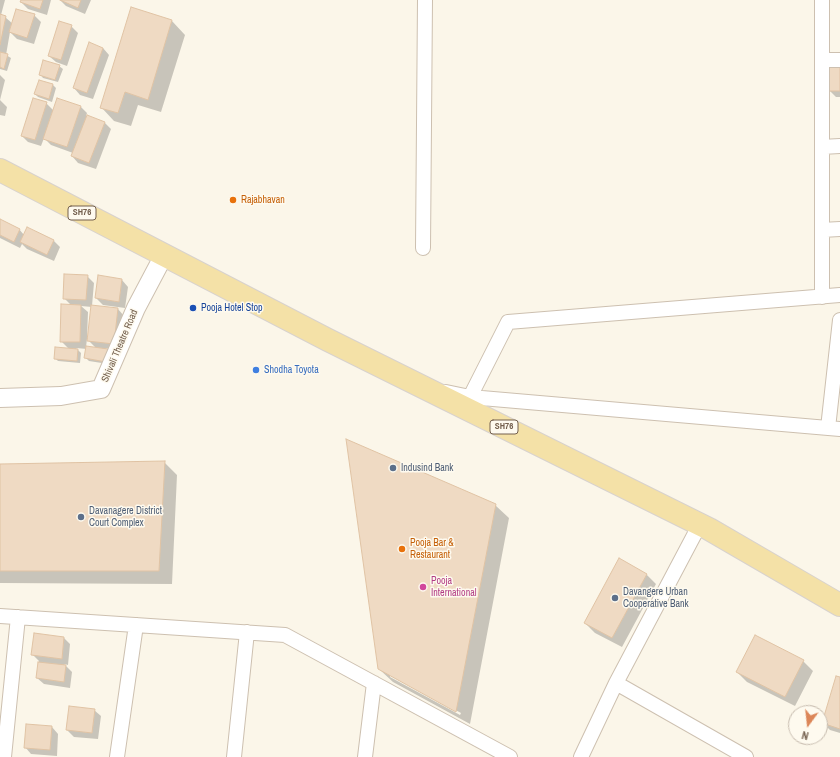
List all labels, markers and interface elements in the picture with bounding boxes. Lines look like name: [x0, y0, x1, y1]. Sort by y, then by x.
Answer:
place label: Rajabhavan: [241, 194, 285, 206]
marker: Rajabhavan: [228, 195, 238, 205]
road number: SH76: [68, 206, 96, 220]
place label: Pooja Hotel Stop: [201, 302, 263, 314]
marker: Pooja Hotel Stop: [188, 303, 198, 313]
street label: Shivali Theatre Road: [99, 308, 141, 384]
place label: Shodha Toyota: [264, 364, 319, 376]
marker: Shodha Toyota: [251, 365, 261, 375]
road number: SH76: [490, 420, 518, 434]
place label: Indusind Bank: [401, 462, 453, 474]
marker: Indusind Bank: [388, 463, 398, 473]
place label: Davanagere District Court Complex: [89, 505, 162, 528]
marker: Davanagere District Court Complex: [76, 512, 86, 522]
place label: Pooja Bar & Restaurant: [410, 537, 454, 560]
marker: Pooja Bar & Restaurant: [397, 544, 407, 554]
place label: Pooja International: [431, 575, 477, 598]
marker: Pooja International: [418, 582, 428, 592]
place label: Davangere Urban Cooperative Bank: [623, 586, 689, 610]
marker: Davangere Urban Cooperative Bank: [610, 593, 620, 603]
north arrow: [788, 705, 828, 745]
text: N: [800, 728, 810, 743]

